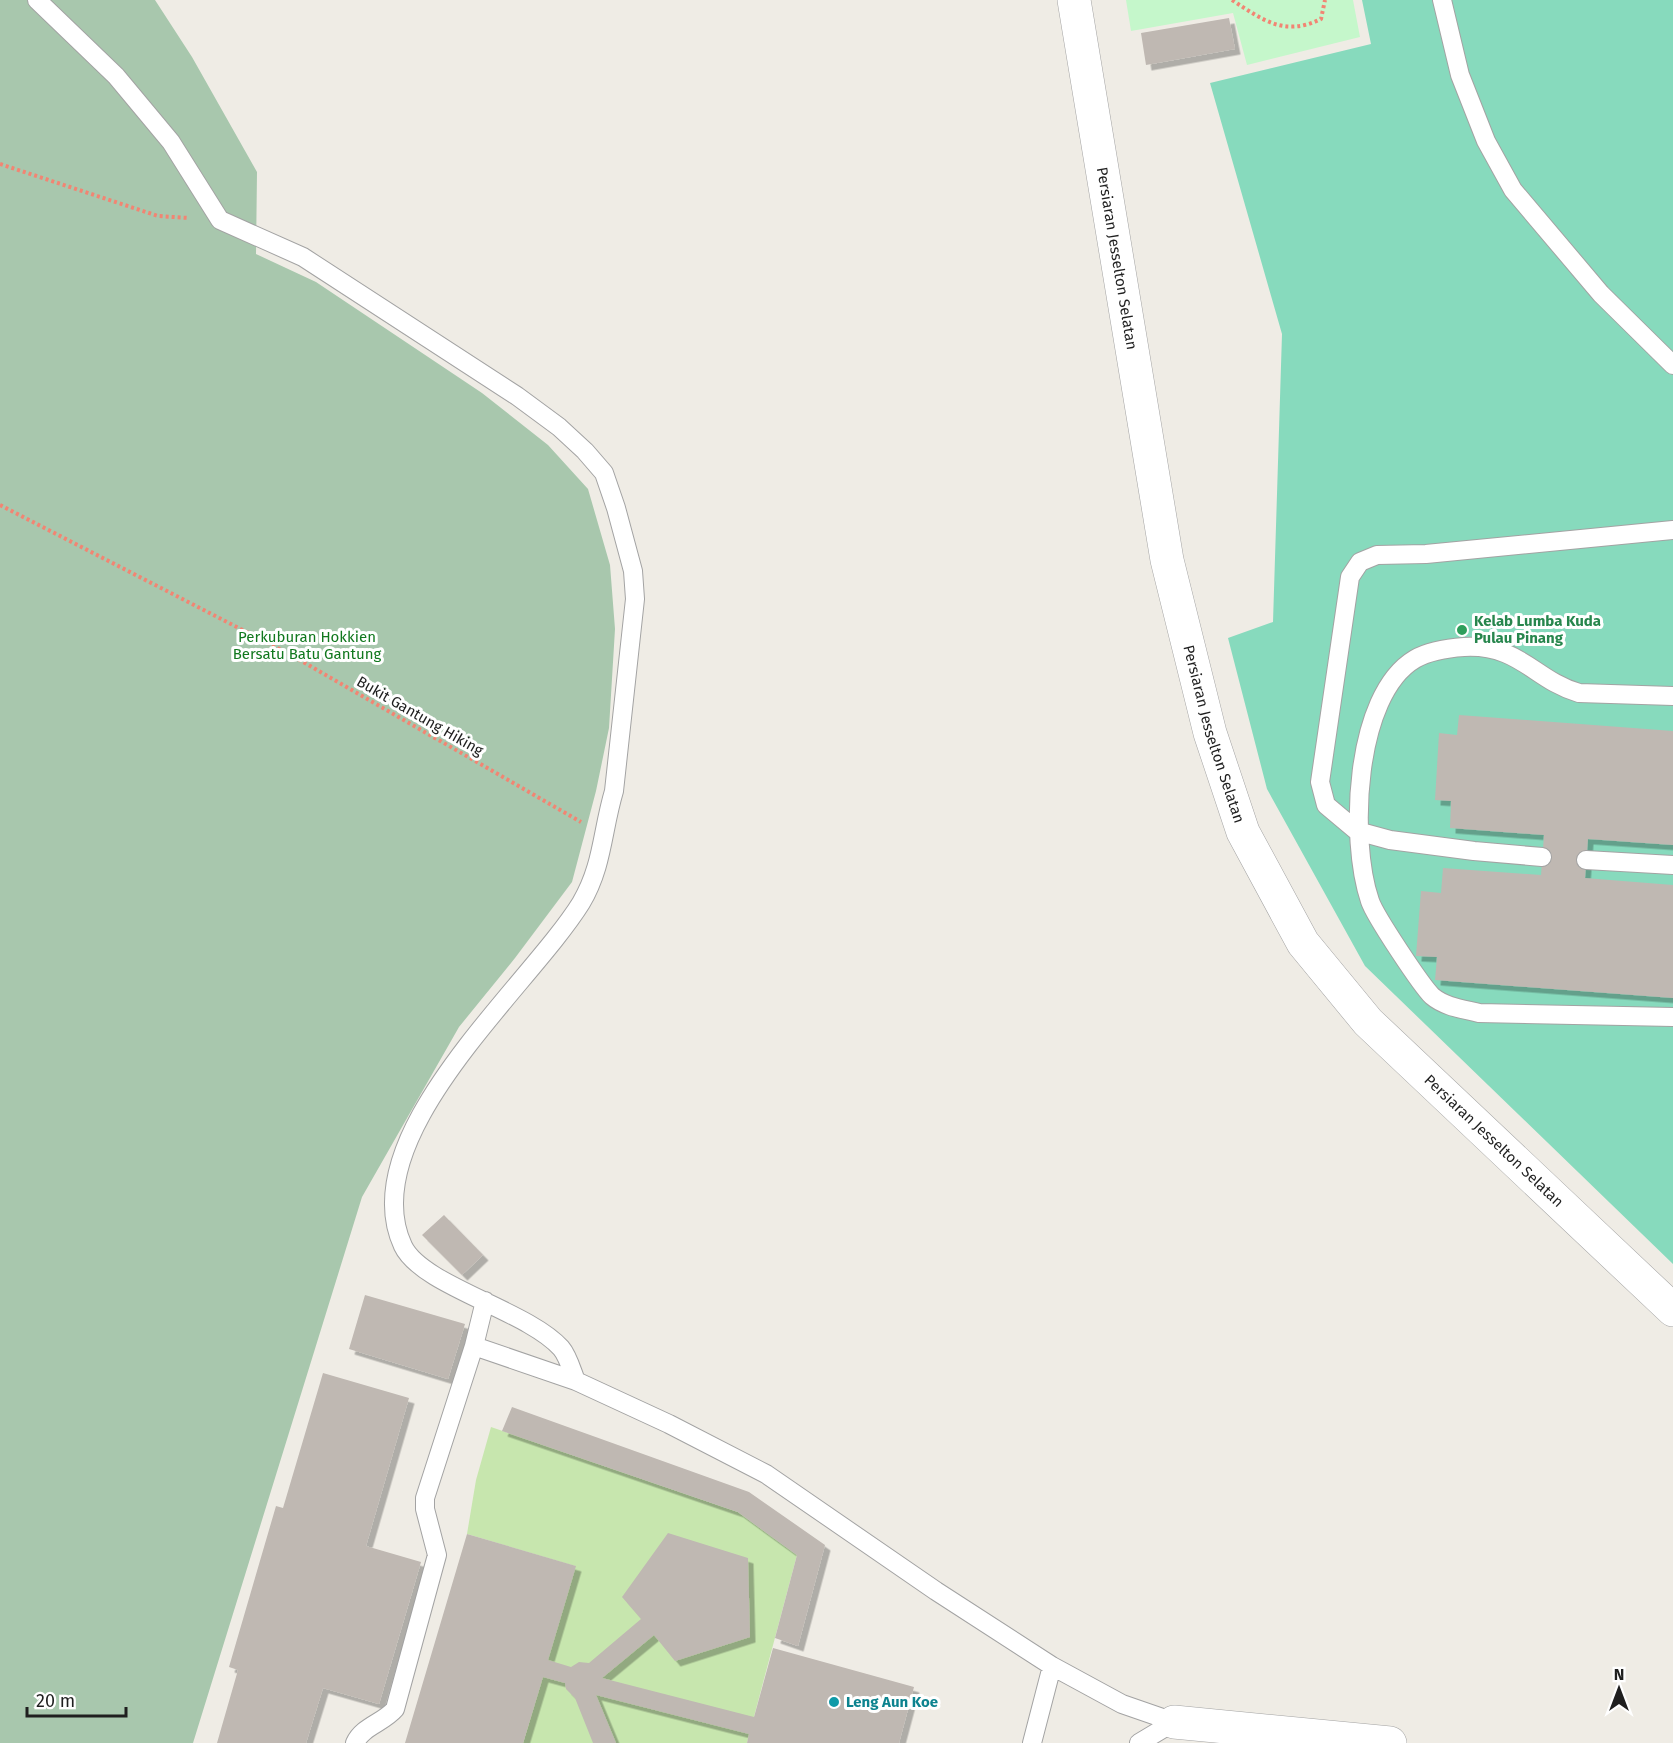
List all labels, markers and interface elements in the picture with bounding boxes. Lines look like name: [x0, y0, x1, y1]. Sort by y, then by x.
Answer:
street label: Persiaran Jesselton Selatan: [1093, 166, 1141, 351]
place label: Kelab Lumba Kuda Pulau Pinang: [1474, 612, 1601, 647]
marker: Kelab Lumba Kuda Pulau Pinang: [1455, 623, 1469, 637]
park label: Perkuburan Hokkien Bersatu Batu Gantung: [233, 628, 381, 663]
street label: Persiaran Jesselton Selatan: [1179, 643, 1248, 825]
street label: Bukit Gantung Hiking: [353, 672, 487, 760]
street label: Persiaran Jesselton Selatan: [1421, 1071, 1567, 1211]
north arrow: [1589, 1659, 1649, 1719]
text: N: [1614, 1665, 1624, 1684]
scale bar: [27, 1680, 126, 1718]
text: 20 m: [36, 1690, 75, 1712]
place label: Leng Aun Koe: [846, 1693, 938, 1711]
marker: Leng Aun Koe: [827, 1695, 841, 1709]

